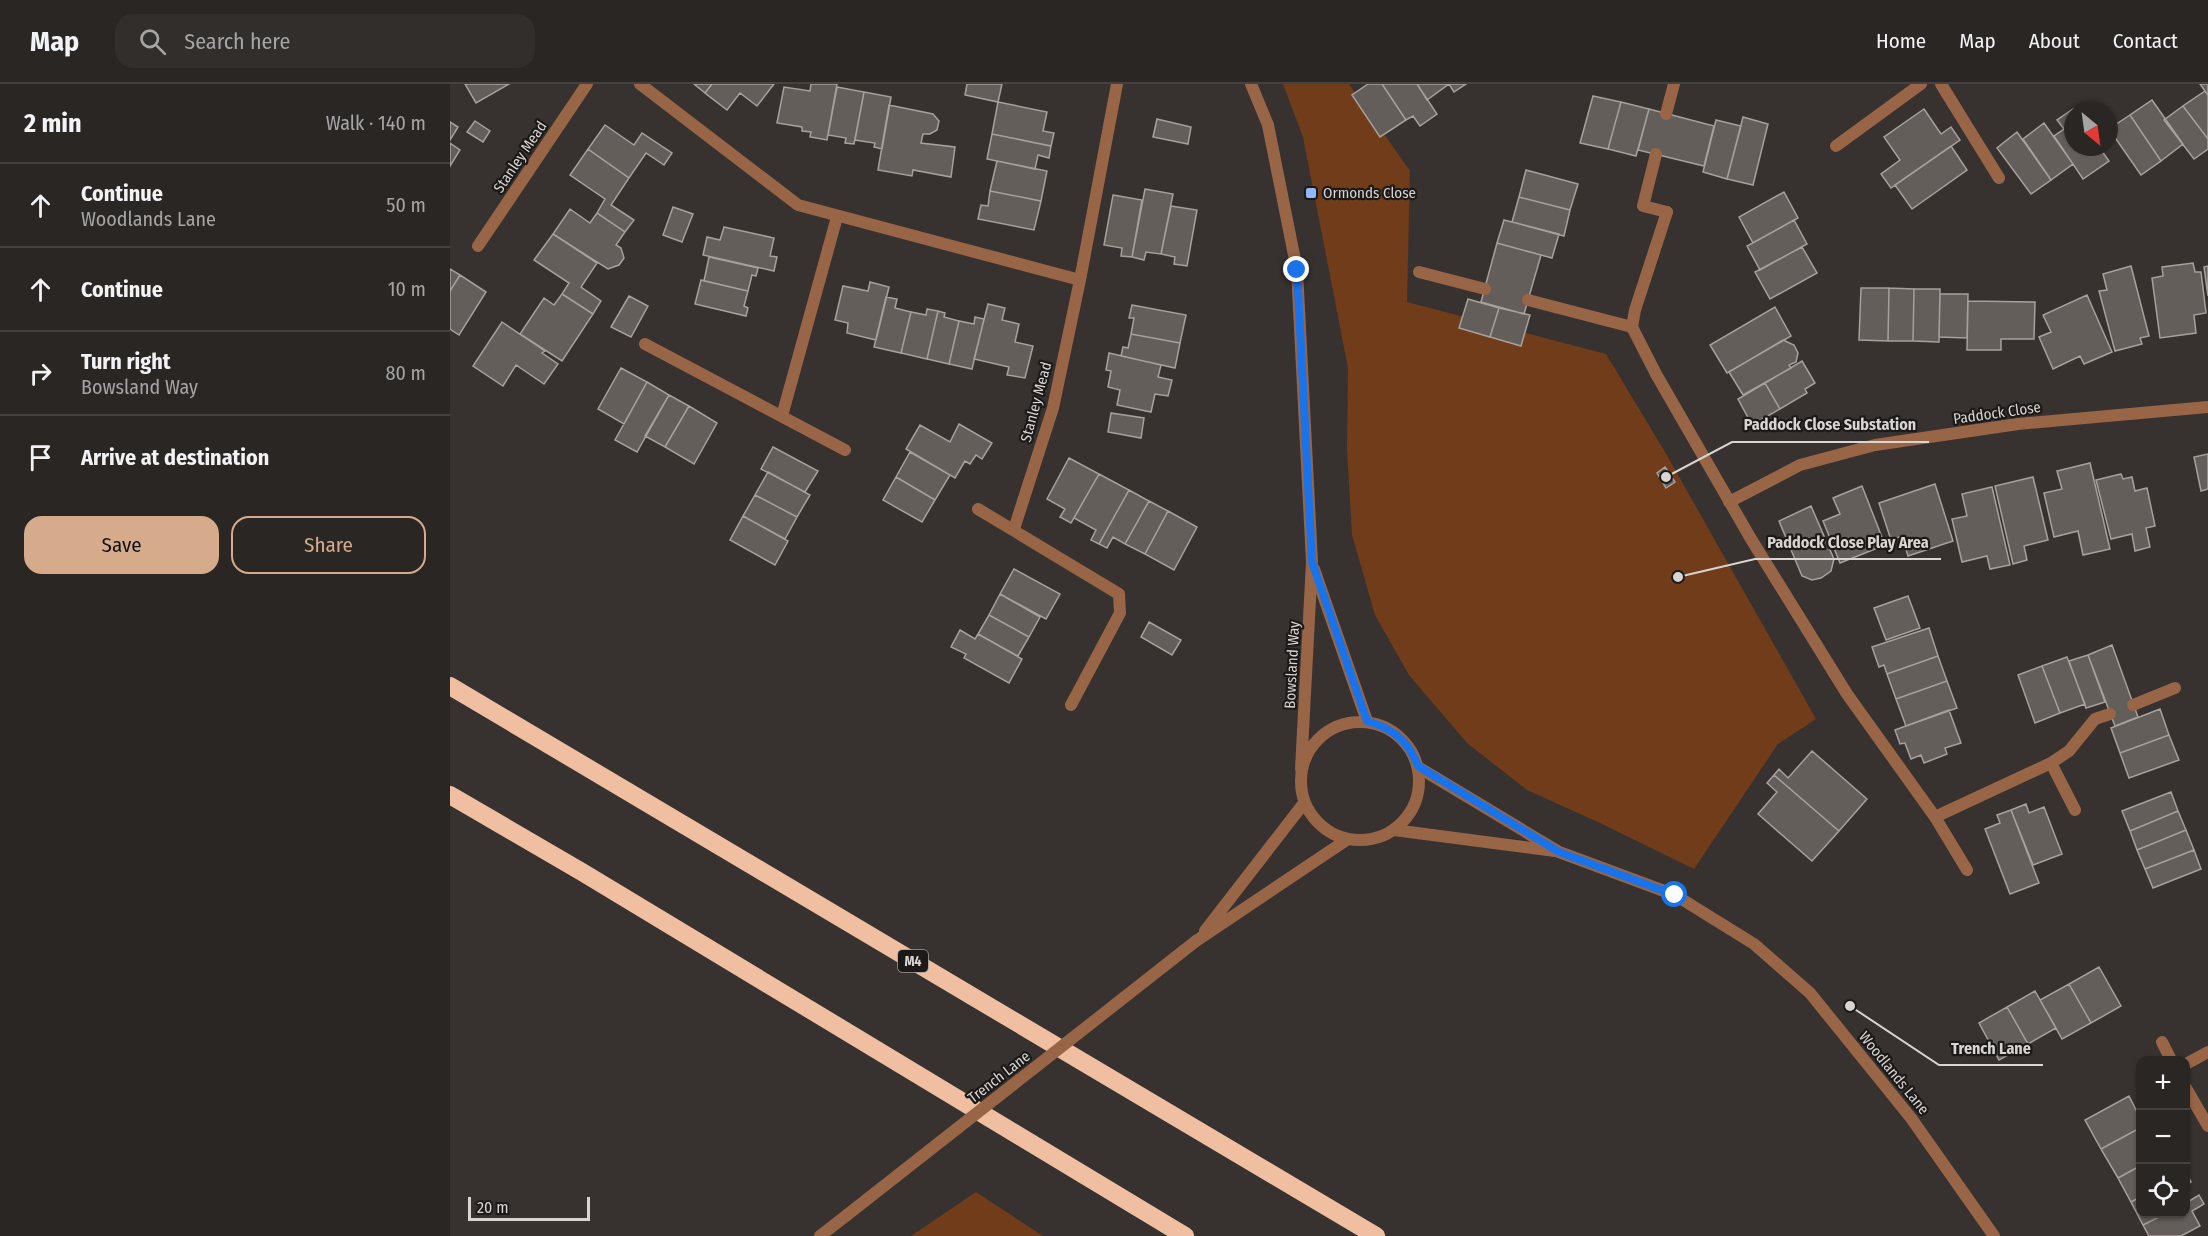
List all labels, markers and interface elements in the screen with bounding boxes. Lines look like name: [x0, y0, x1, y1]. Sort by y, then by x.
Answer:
search box: [115, 14, 535, 68]
text: Map: [30, 25, 79, 58]
icon: search: [136, 25, 169, 58]
text: Search here: [184, 28, 290, 55]
text: Home: [1876, 28, 1926, 54]
text: Map: [1959, 28, 1996, 54]
text: About: [2029, 28, 2080, 54]
text: Contact: [2113, 28, 2178, 54]
north arrow: [2064, 102, 2118, 156]
text: 2 min: [24, 108, 82, 139]
text: Walk · 140 m: [326, 111, 426, 135]
street label: Stanley Mead: [490, 118, 550, 196]
text: Continue: [81, 180, 163, 207]
place label: Ormonds Close: [1323, 184, 1416, 202]
marker: Ormonds Close: [1304, 186, 1318, 200]
icon: ahead: [24, 189, 57, 222]
text: 50 m: [386, 193, 426, 217]
text: Woodlands Lane: [81, 207, 216, 231]
route end: [1283, 256, 1309, 282]
icon: ahead: [24, 273, 57, 306]
text: Continue: [81, 276, 163, 303]
text: 10 m: [388, 277, 426, 301]
text: Turn right: [81, 348, 170, 375]
icon: right: [24, 357, 57, 390]
street label: Stanley Mead: [1017, 360, 1055, 444]
text: 80 m: [386, 361, 426, 385]
text: Bowsland Way: [81, 375, 198, 399]
street label: Paddock Close: [1952, 398, 2042, 428]
callout: Paddock Close Substation: [1732, 408, 1929, 442]
text: Paddock Close Substation: [1744, 415, 1916, 434]
icon: arrive: [24, 441, 57, 474]
text: Arrive at destination: [81, 444, 269, 471]
button: Save: [24, 516, 219, 574]
button: Share: [231, 516, 426, 574]
callout: Paddock Close Play Area: [1755, 525, 1941, 559]
text: Paddock Close Play Area: [1767, 533, 1929, 552]
street label: Bowsland Way: [1281, 620, 1303, 709]
route start: [1661, 881, 1687, 907]
road number: M4: [898, 950, 928, 972]
street label: Woodlands Lane: [1855, 1028, 1933, 1118]
callout: Trench Lane: [1939, 1031, 2043, 1065]
text: Trench Lane: [1951, 1039, 2031, 1058]
street label: Trench Lane: [964, 1047, 1034, 1107]
map controls: [2136, 1056, 2190, 1218]
button: +: [2136, 1056, 2190, 1110]
button: −: [2136, 1110, 2190, 1164]
button: locate: [2136, 1164, 2190, 1218]
scale bar: [468, 1194, 590, 1222]
text: 20 m: [477, 1198, 508, 1217]

